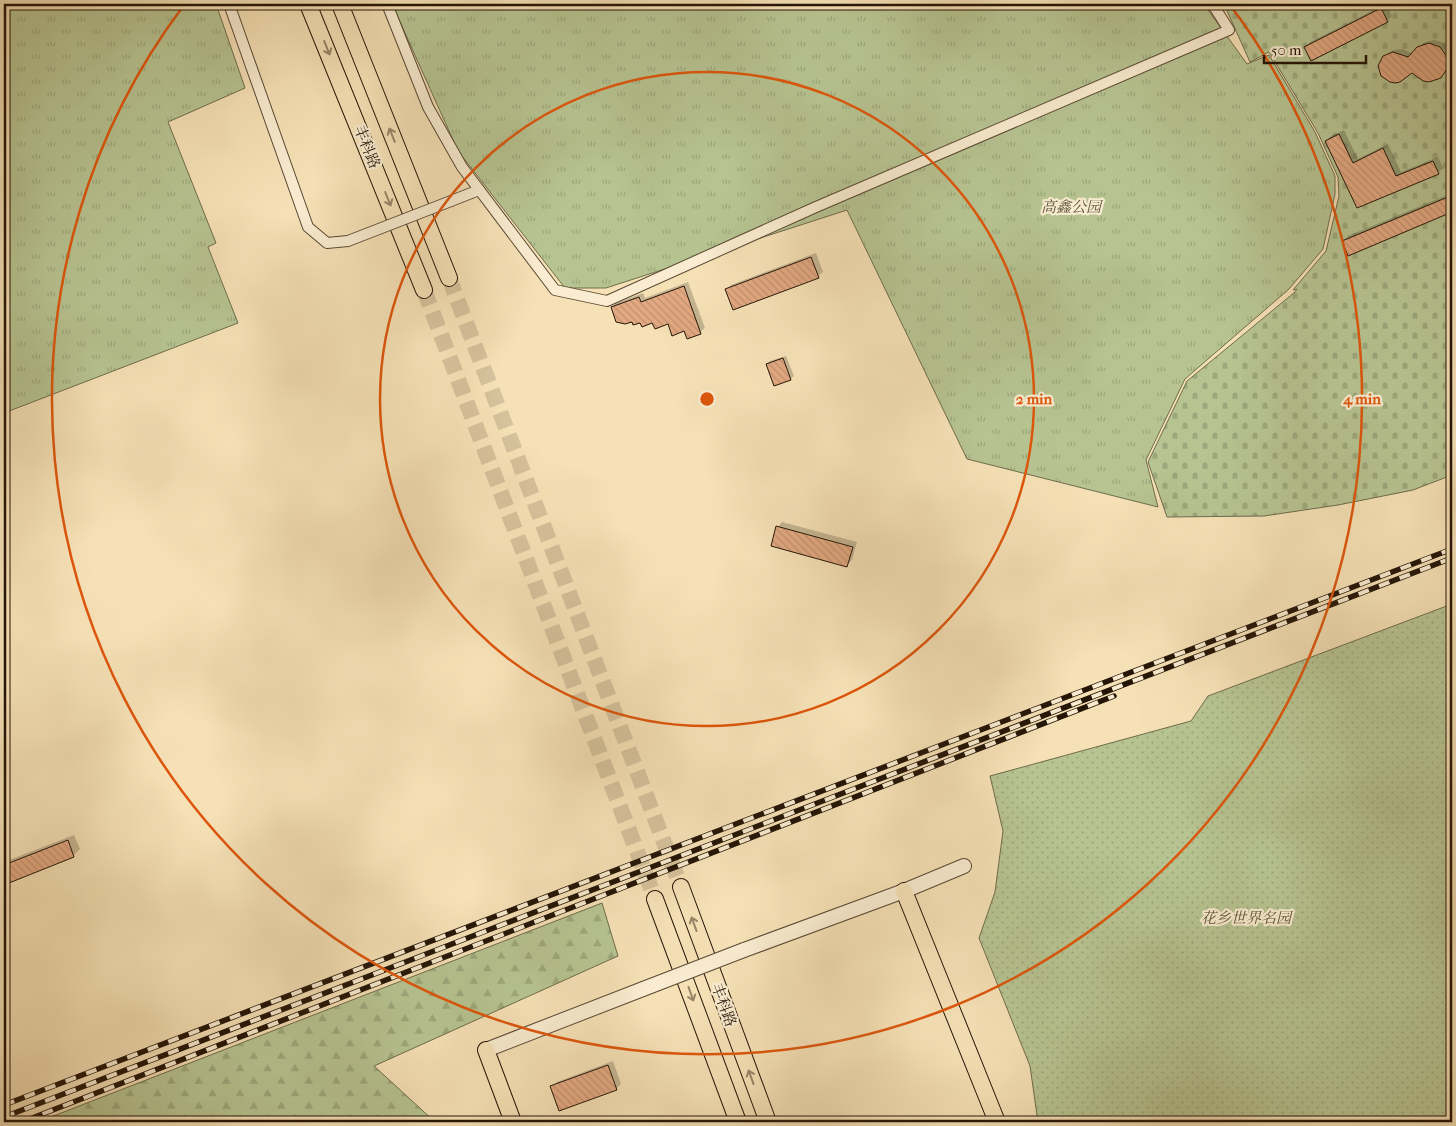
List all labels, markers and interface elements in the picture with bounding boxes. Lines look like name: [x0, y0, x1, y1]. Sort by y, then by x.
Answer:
scale bar: [1264, 32, 1366, 64]
one-way arrow: [323, 40, 332, 56]
text: 50 m: [1271, 41, 1302, 59]
street label: 丰科路: [350, 123, 384, 171]
one-way arrow: [387, 128, 396, 143]
one-way arrow: [384, 191, 393, 206]
park label: 高鑫公园: [1041, 198, 1103, 216]
centre of rings: [698, 390, 716, 408]
text: 2 min: [1016, 390, 1053, 408]
text: 4 min: [1342, 390, 1381, 408]
park label: 花乡世界名园: [1201, 909, 1293, 927]
one-way arrow: [689, 917, 698, 932]
street label: 丰科路: [708, 981, 740, 1029]
one-way arrow: [687, 986, 696, 1001]
one-way arrow: [746, 1069, 755, 1085]

